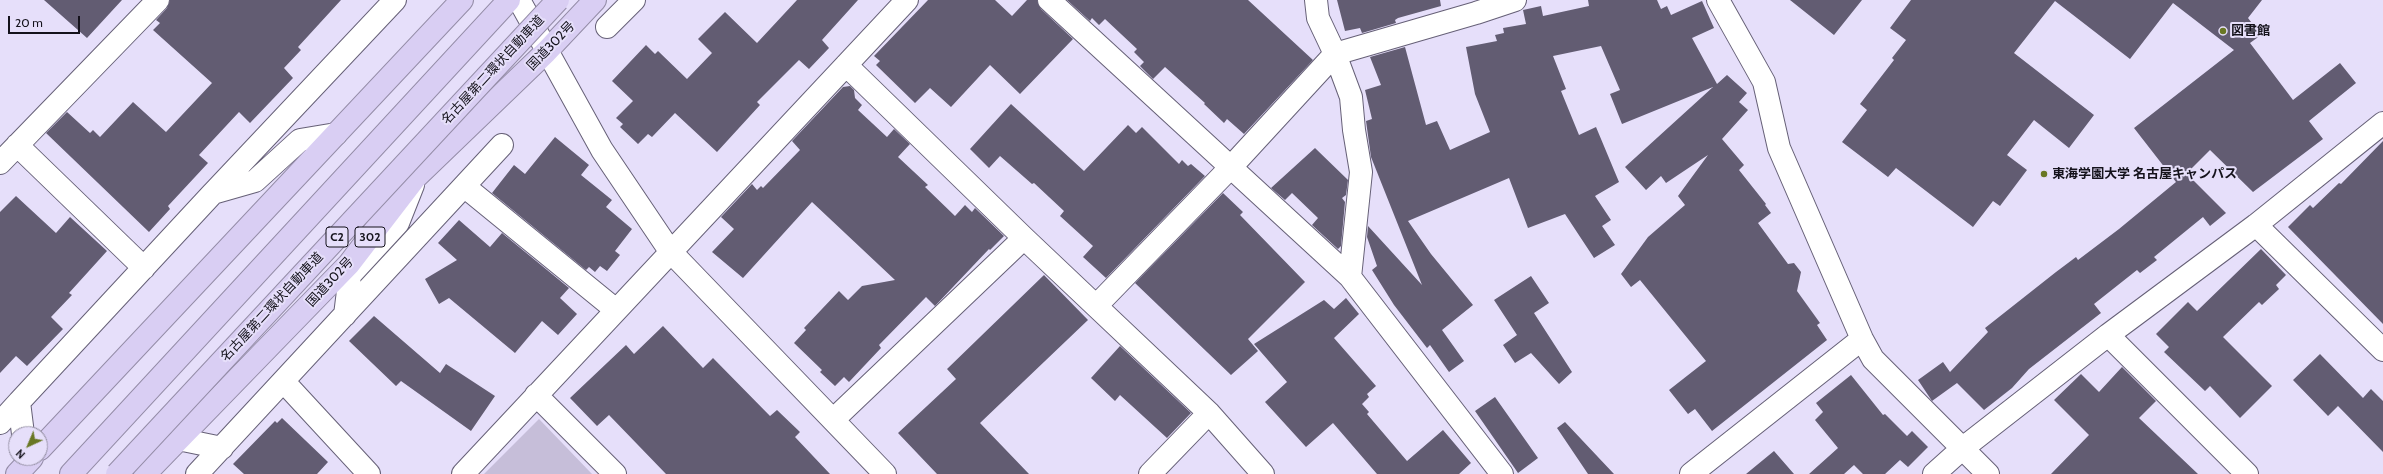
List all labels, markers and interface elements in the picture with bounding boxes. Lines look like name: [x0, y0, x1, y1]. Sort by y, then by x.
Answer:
scale bar: [10, 8, 82, 34]
street label: 名古屋第二環状自動車道: [439, 12, 547, 128]
text: 20 m: [15, 15, 43, 30]
street label: 国道302号: [524, 18, 578, 74]
place label: 図書館: [2231, 23, 2270, 39]
marker: 図書館: [2218, 26, 2228, 36]
place label: 東海学園大学 名古屋キャンパス: [2052, 166, 2237, 182]
marker: 東海学園大学 名古屋キャンパス: [2039, 169, 2049, 179]
road number: C2: [326, 227, 348, 247]
road number: 302: [355, 227, 385, 247]
street label: 名古屋第二環状自動車道: [218, 249, 326, 365]
street label: 国道302号: [303, 254, 357, 310]
north arrow: [8, 426, 48, 466]
text: N: [13, 446, 28, 462]

